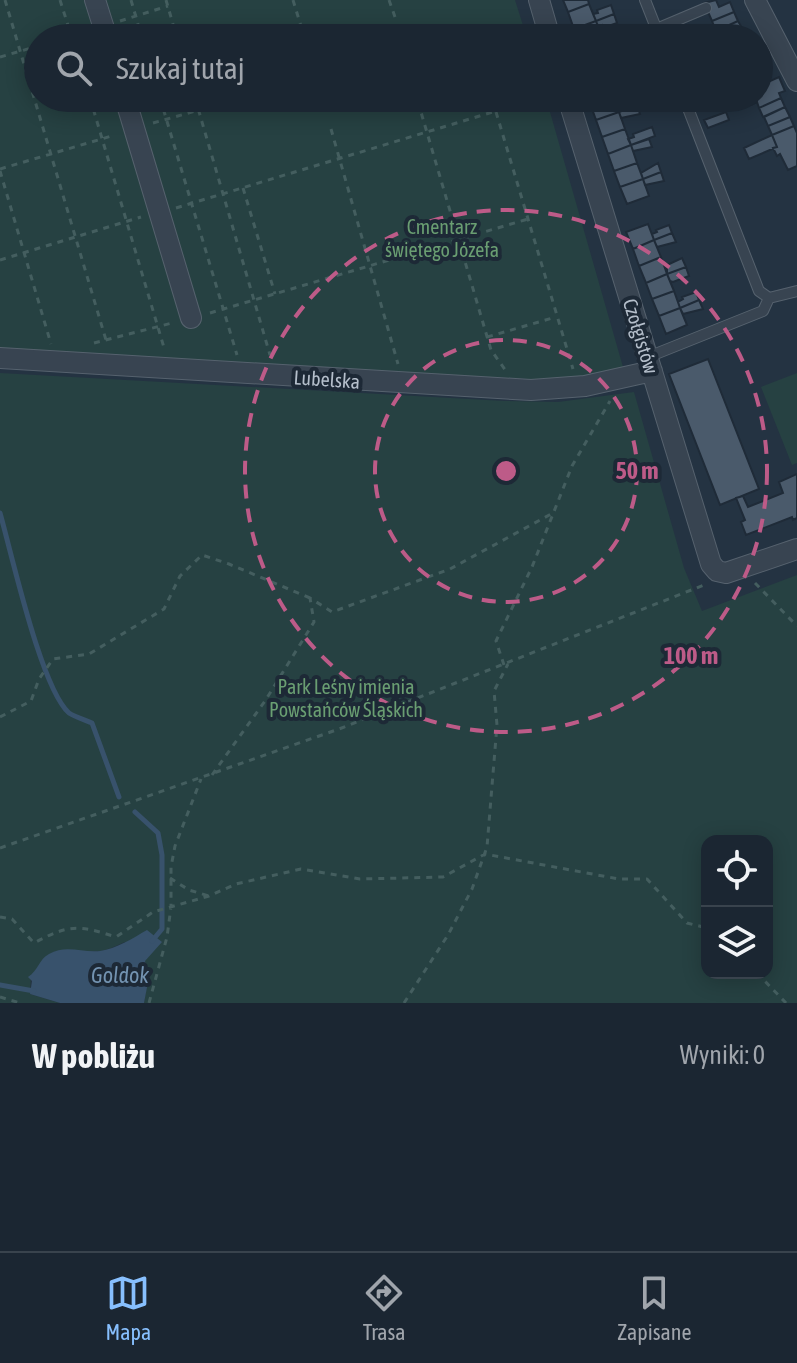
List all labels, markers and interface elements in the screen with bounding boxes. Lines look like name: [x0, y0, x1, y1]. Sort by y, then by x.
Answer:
search box: [24, 24, 773, 112]
icon: search: [52, 46, 96, 90]
text: Szukaj tutaj: [116, 51, 245, 85]
park label: Cmentarz świętego Józefa: [385, 215, 499, 261]
street label: Czołgistów: [619, 296, 663, 376]
street label: Lubelska: [293, 365, 361, 393]
centre of rings: [492, 457, 520, 485]
text: 50 m: [615, 457, 659, 484]
text: 100 m: [664, 642, 718, 669]
park label: Park Leśny imienia Powstańców Śląskich: [269, 675, 423, 721]
map controls: [701, 835, 773, 979]
button: locate: [701, 835, 773, 907]
button: layers: [701, 907, 773, 979]
water label: Goldok: [91, 962, 149, 988]
text: W pobliżu: [32, 1036, 155, 1075]
text: Wyniki: 0: [680, 1040, 765, 1070]
tab: Mapa: [106, 1271, 151, 1345]
tab: Trasa: [362, 1271, 406, 1345]
tab: Zapisane: [617, 1271, 691, 1345]

